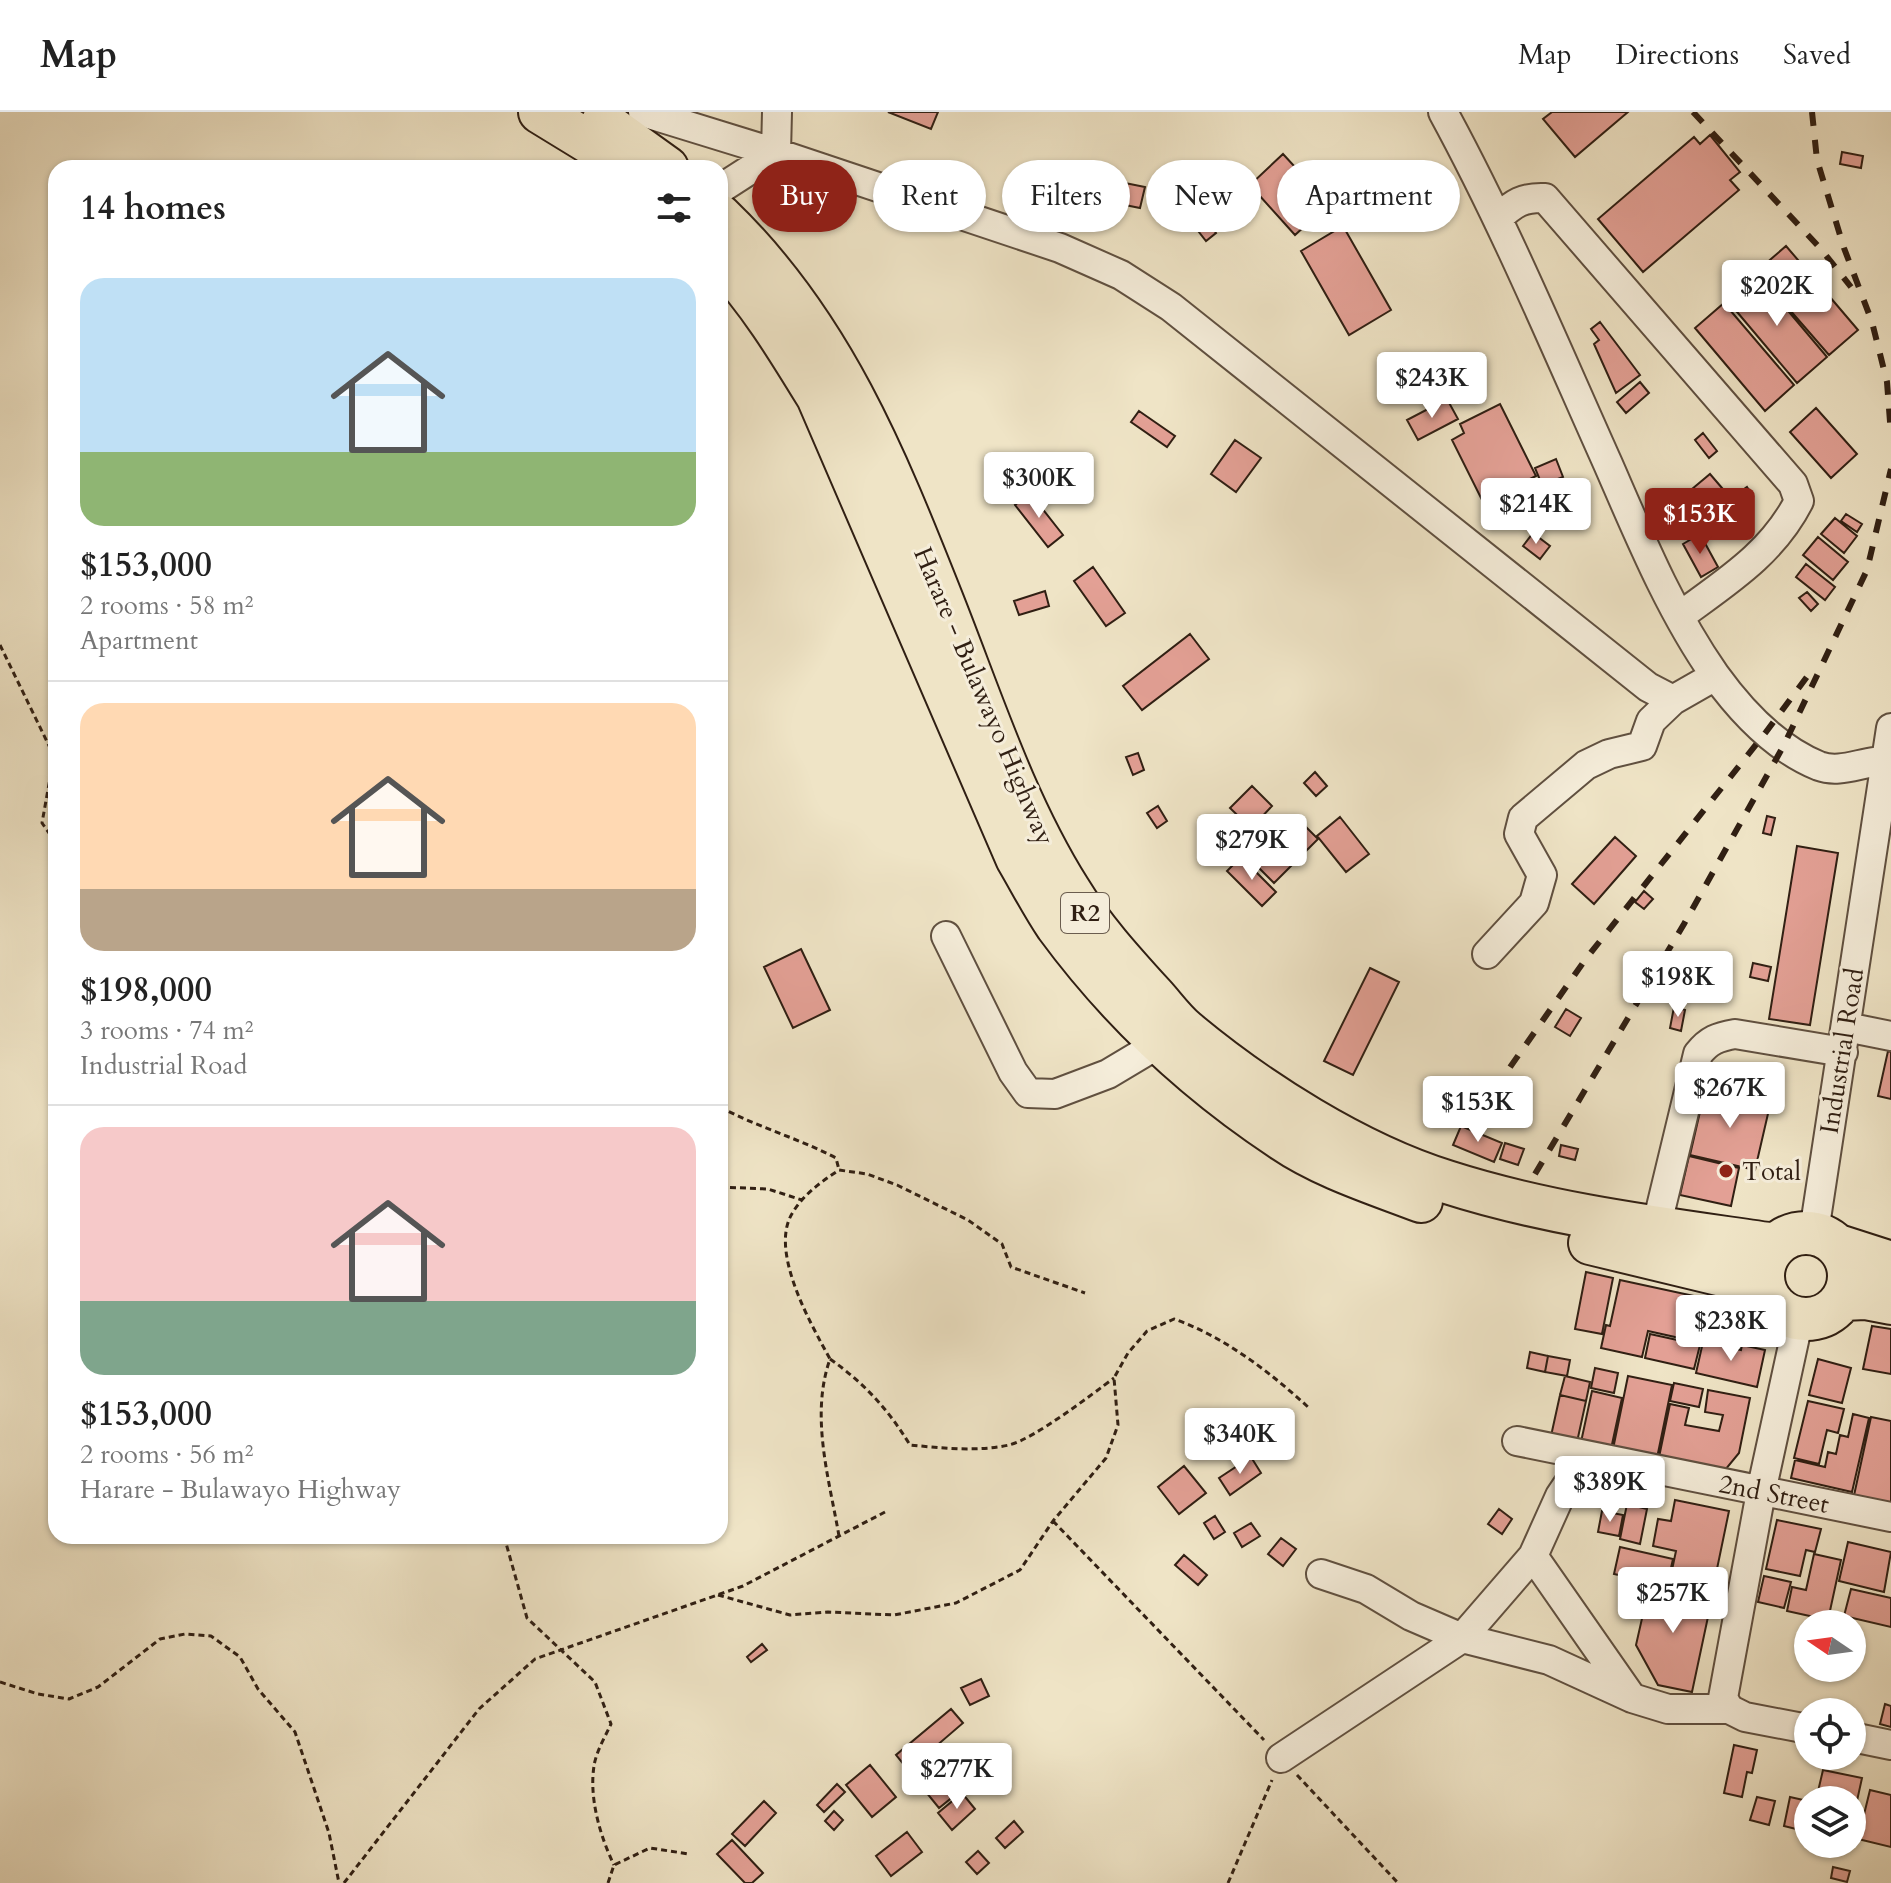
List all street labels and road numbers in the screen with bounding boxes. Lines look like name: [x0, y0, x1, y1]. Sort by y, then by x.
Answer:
street label: Harare - Bulawayo Highway: [905, 541, 1063, 851]
road number: R2: [1061, 893, 1109, 933]
street label: Industrial Road: [1812, 965, 1872, 1136]
street label: 2nd Street: [1716, 1466, 1832, 1522]

